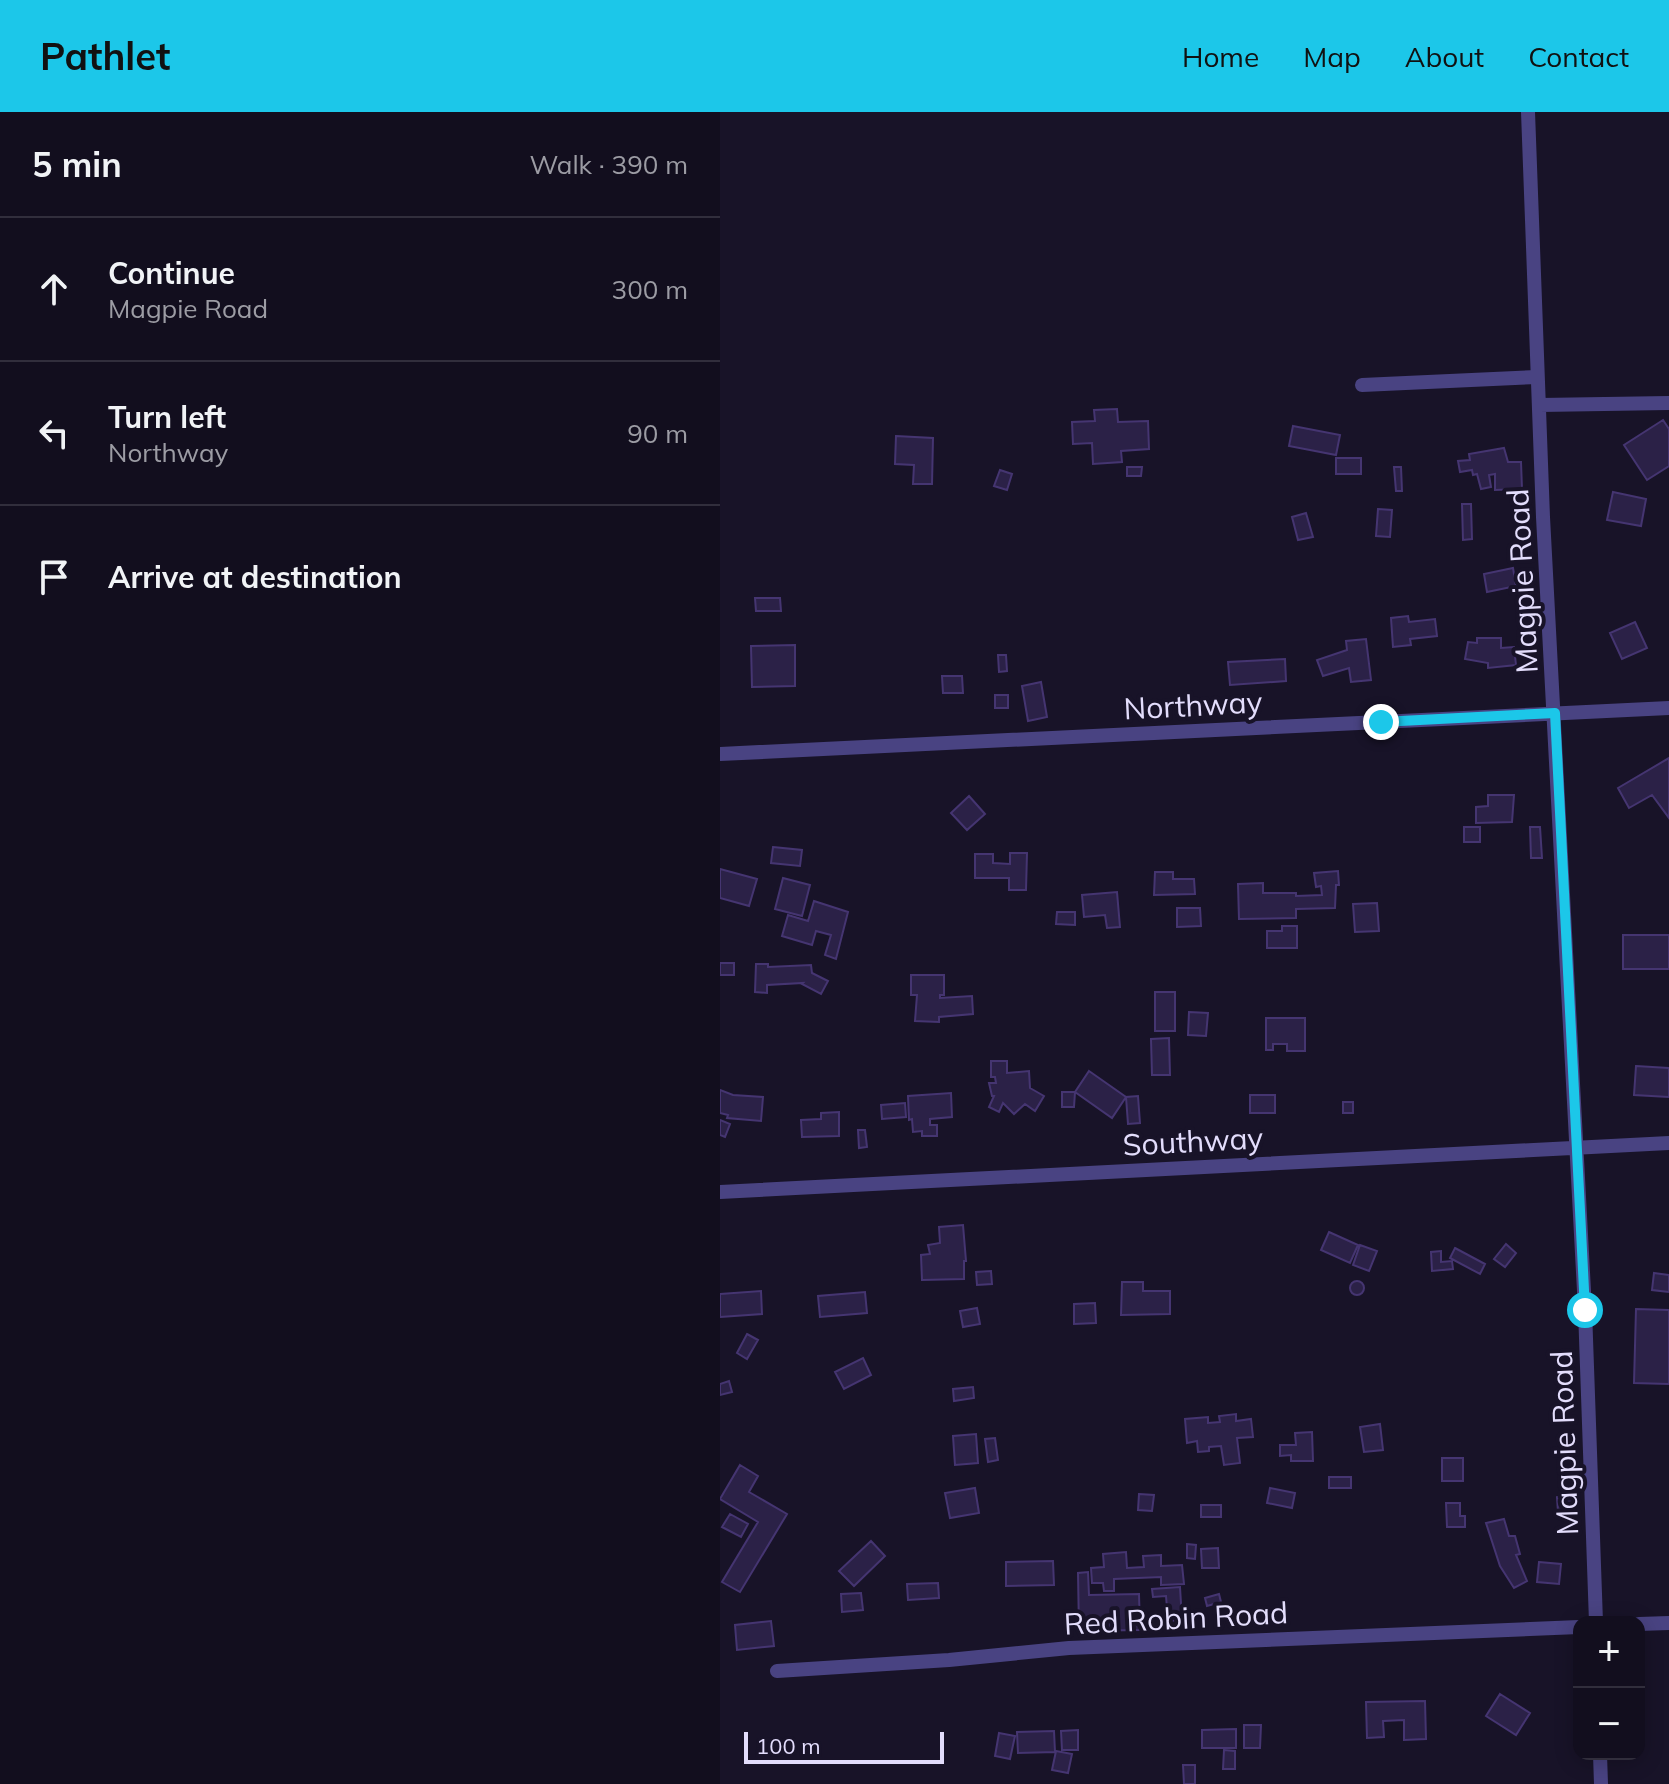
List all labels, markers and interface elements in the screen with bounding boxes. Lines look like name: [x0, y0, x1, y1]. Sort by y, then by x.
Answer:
text: Pathlet: [40, 32, 170, 80]
text: Home: [1182, 39, 1259, 74]
text: Map: [1303, 39, 1361, 74]
text: About: [1405, 39, 1484, 74]
text: Contact: [1528, 39, 1629, 74]
text: 5 min: [32, 143, 122, 186]
text: Walk · 390 m: [529, 148, 688, 181]
text: Continue: [108, 254, 235, 292]
icon: ahead: [32, 267, 76, 311]
text: 300 m: [612, 273, 688, 306]
text: Magpie Road: [108, 292, 268, 325]
text: Turn left: [108, 398, 226, 436]
icon: left: [32, 411, 76, 455]
text: 90 m: [627, 417, 688, 450]
text: Northway: [108, 436, 228, 469]
street label: Magpie Road: [1498, 488, 1546, 674]
icon: arrive: [32, 555, 76, 599]
text: Arrive at destination: [108, 558, 402, 596]
street label: Northway: [1123, 682, 1263, 728]
route end: [1363, 704, 1399, 740]
street label: Southway: [1122, 1118, 1264, 1164]
route start: [1567, 1292, 1603, 1328]
street label: Magpie Road: [1542, 1350, 1586, 1536]
street label: Red Robin Road: [1063, 1593, 1289, 1643]
map controls: [1573, 1616, 1645, 1760]
button: +: [1573, 1616, 1645, 1688]
button: −: [1573, 1688, 1645, 1760]
scale bar: [744, 1728, 944, 1764]
text: 100 m: [756, 1732, 821, 1760]

